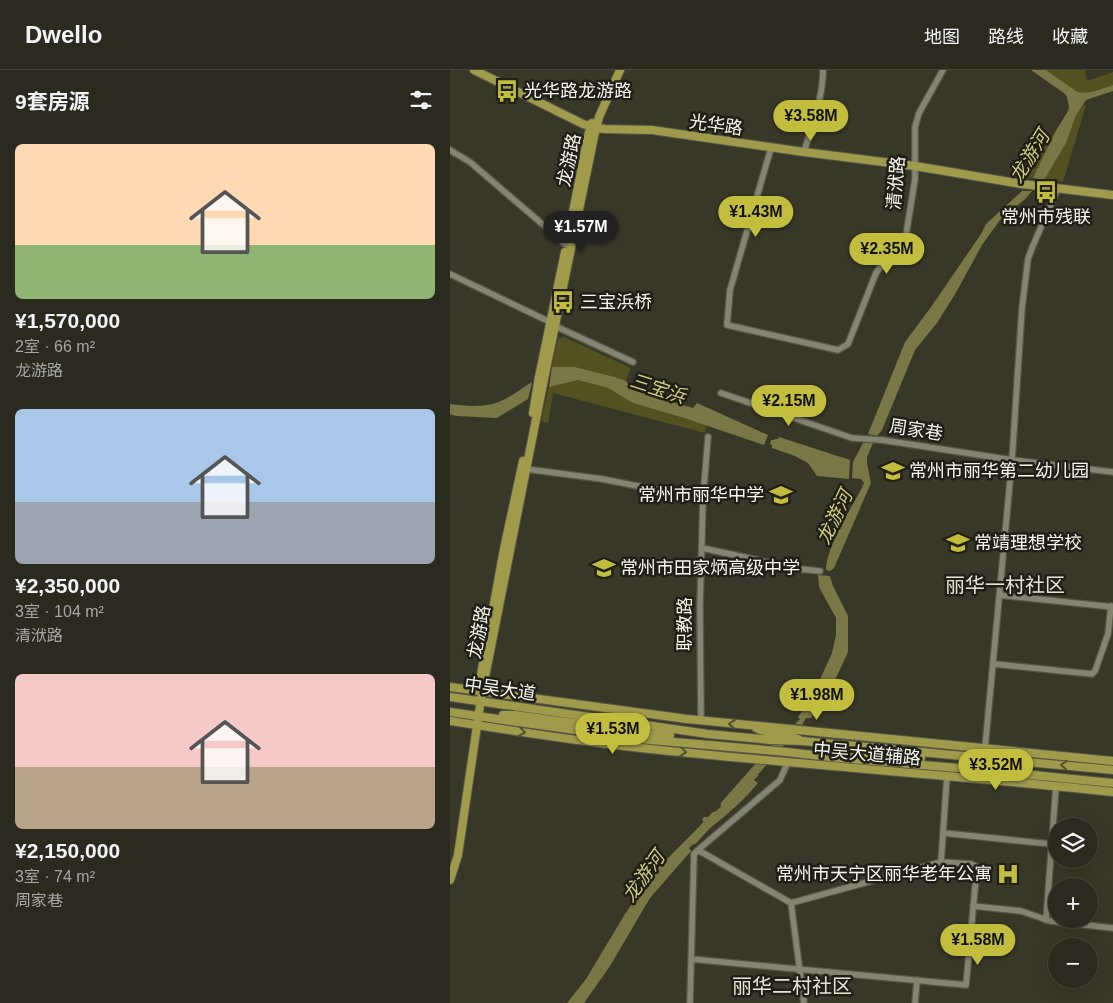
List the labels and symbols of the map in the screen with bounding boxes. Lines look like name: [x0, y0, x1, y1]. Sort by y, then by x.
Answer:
bus stop icon: 光华路龙游路: [494, 78, 520, 104]
place label: 光华路龙游路: [524, 81, 632, 101]
pin: ¥3.58M: [770, 100, 852, 142]
street label: 光华路: [688, 111, 744, 139]
water label: 龙游河: [1005, 123, 1056, 186]
street label: 龙游路: [554, 132, 584, 188]
street label: 清洑路: [884, 155, 908, 211]
bus stop icon: 常州市残联: [1033, 179, 1059, 205]
pin: ¥1.43M: [715, 196, 797, 238]
place label: 常州市残联: [1001, 207, 1091, 227]
pin: ¥1.57M: [540, 210, 622, 253]
pin: ¥2.35M: [846, 232, 928, 275]
bus stop icon: 三宝浜桥: [550, 289, 576, 315]
place label: 三宝浜桥: [580, 292, 652, 312]
water label: 三宝浜: [627, 370, 690, 408]
pin: ¥2.15M: [748, 384, 830, 427]
street label: 周家巷: [888, 416, 944, 444]
school or university icon: 常州市丽华第二幼儿园: [880, 458, 906, 484]
place label: 常州市丽华第二幼儿园: [909, 461, 1089, 481]
school or university icon: 常州市丽华中学: [768, 482, 794, 508]
water label: 龙游河: [813, 483, 858, 547]
place label: 常州市丽华中学: [638, 485, 764, 505]
school or university icon: 常靖理想学校: [945, 530, 971, 556]
place label: 常靖理想学校: [974, 533, 1082, 553]
school or university icon: 常州市田家炳高级中学: [591, 555, 617, 581]
place label: 常州市田家炳高级中学: [620, 558, 800, 578]
district label: 丽华一村社区: [945, 574, 1065, 596]
street label: 职教路: [675, 597, 695, 651]
street label: 龙游路: [464, 604, 494, 660]
street label: 中吴大道: [463, 674, 537, 704]
pin: ¥1.98M: [776, 678, 858, 721]
pin: ¥1.53M: [572, 712, 654, 755]
one-way arrow: [727, 718, 735, 729]
one-way arrow: [517, 726, 526, 736]
street label: 中吴大道辅路: [812, 739, 922, 769]
one-way arrow: [679, 746, 687, 757]
pin: ¥3.52M: [955, 748, 1037, 791]
one-way arrow: [1060, 760, 1068, 771]
water label: 龙游河: [618, 844, 671, 906]
hospital icon: 常州市天宁区丽华老年公寓: [995, 861, 1021, 887]
place label: 常州市天宁区丽华老年公寓: [776, 864, 992, 884]
pin: ¥1.58M: [937, 924, 1019, 966]
district label: 丽华二村社区: [732, 975, 852, 997]

